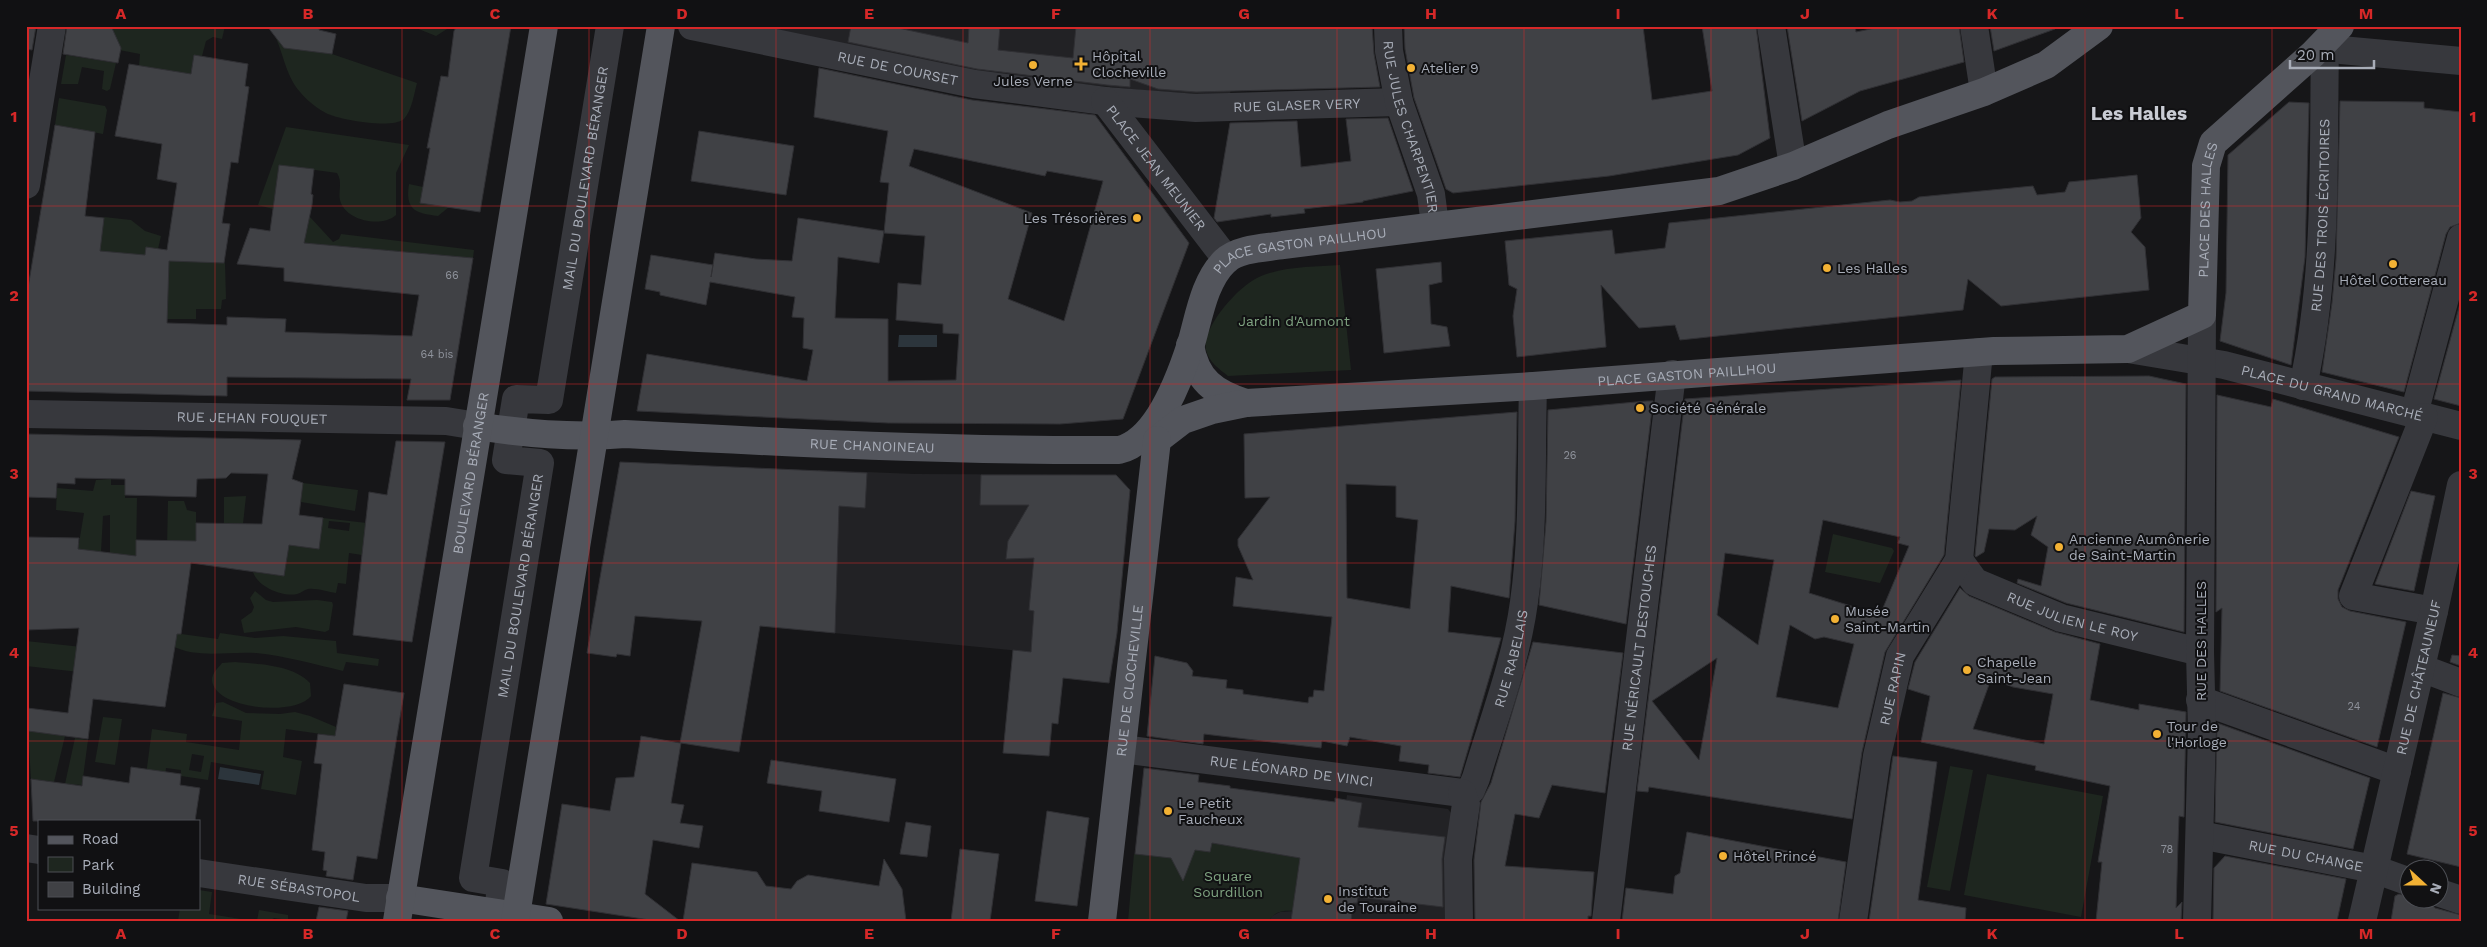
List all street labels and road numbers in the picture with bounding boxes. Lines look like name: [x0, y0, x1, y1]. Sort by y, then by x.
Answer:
street label: RUE JULES CHARPENTIER: [1381, 40, 1441, 214]
street label: RUE DE COURSET: [836, 48, 960, 89]
street label: MAIL DU BOULEVARD BÉRANGER: [559, 65, 611, 291]
street label: RUE GLASER VERY: [1233, 95, 1360, 115]
street label: PLACE JEAN MEUNIER: [1103, 102, 1209, 233]
street label: RUE DES TROIS ÉCRITOIRES: [2308, 119, 2332, 313]
street label: PLACE DES HALLES: [2195, 140, 2221, 278]
street label: PLACE GASTON PAILLHOU: [1209, 224, 1387, 277]
street label: PLACE GASTON PAILLHOU: [1597, 360, 1777, 389]
street label: PLACE DU GRAND MARCHÉ: [2240, 362, 2425, 424]
street label: BOULEVARD BÉRANGER: [449, 391, 492, 555]
street label: RUE JEHAN FOUQUET: [177, 409, 328, 427]
street label: RUE CHANOINEAU: [809, 435, 935, 456]
street label: MAIL DU BOULEVARD BÉRANGER: [494, 472, 546, 699]
street label: RUE NÉRICAULT DESTOUCHES: [1619, 544, 1659, 752]
street label: RUE DES HALLES: [2193, 581, 2209, 701]
street label: RUE JULIEN LE ROY: [2005, 588, 2139, 645]
street label: RUE DE CHÂTEAUNEUF: [2393, 599, 2444, 757]
street label: RUE DE CLOCHEVILLE: [1113, 604, 1146, 757]
street label: RUE RABELAIS: [1491, 608, 1531, 709]
street label: RUE RAPIN: [1876, 650, 1909, 727]
street label: RUE LÉONARD DE VINCI: [1209, 752, 1374, 789]
street label: RUE DU CHANGE: [2247, 837, 2365, 875]
street label: RUE SÉBASTOPOL: [237, 871, 361, 905]

